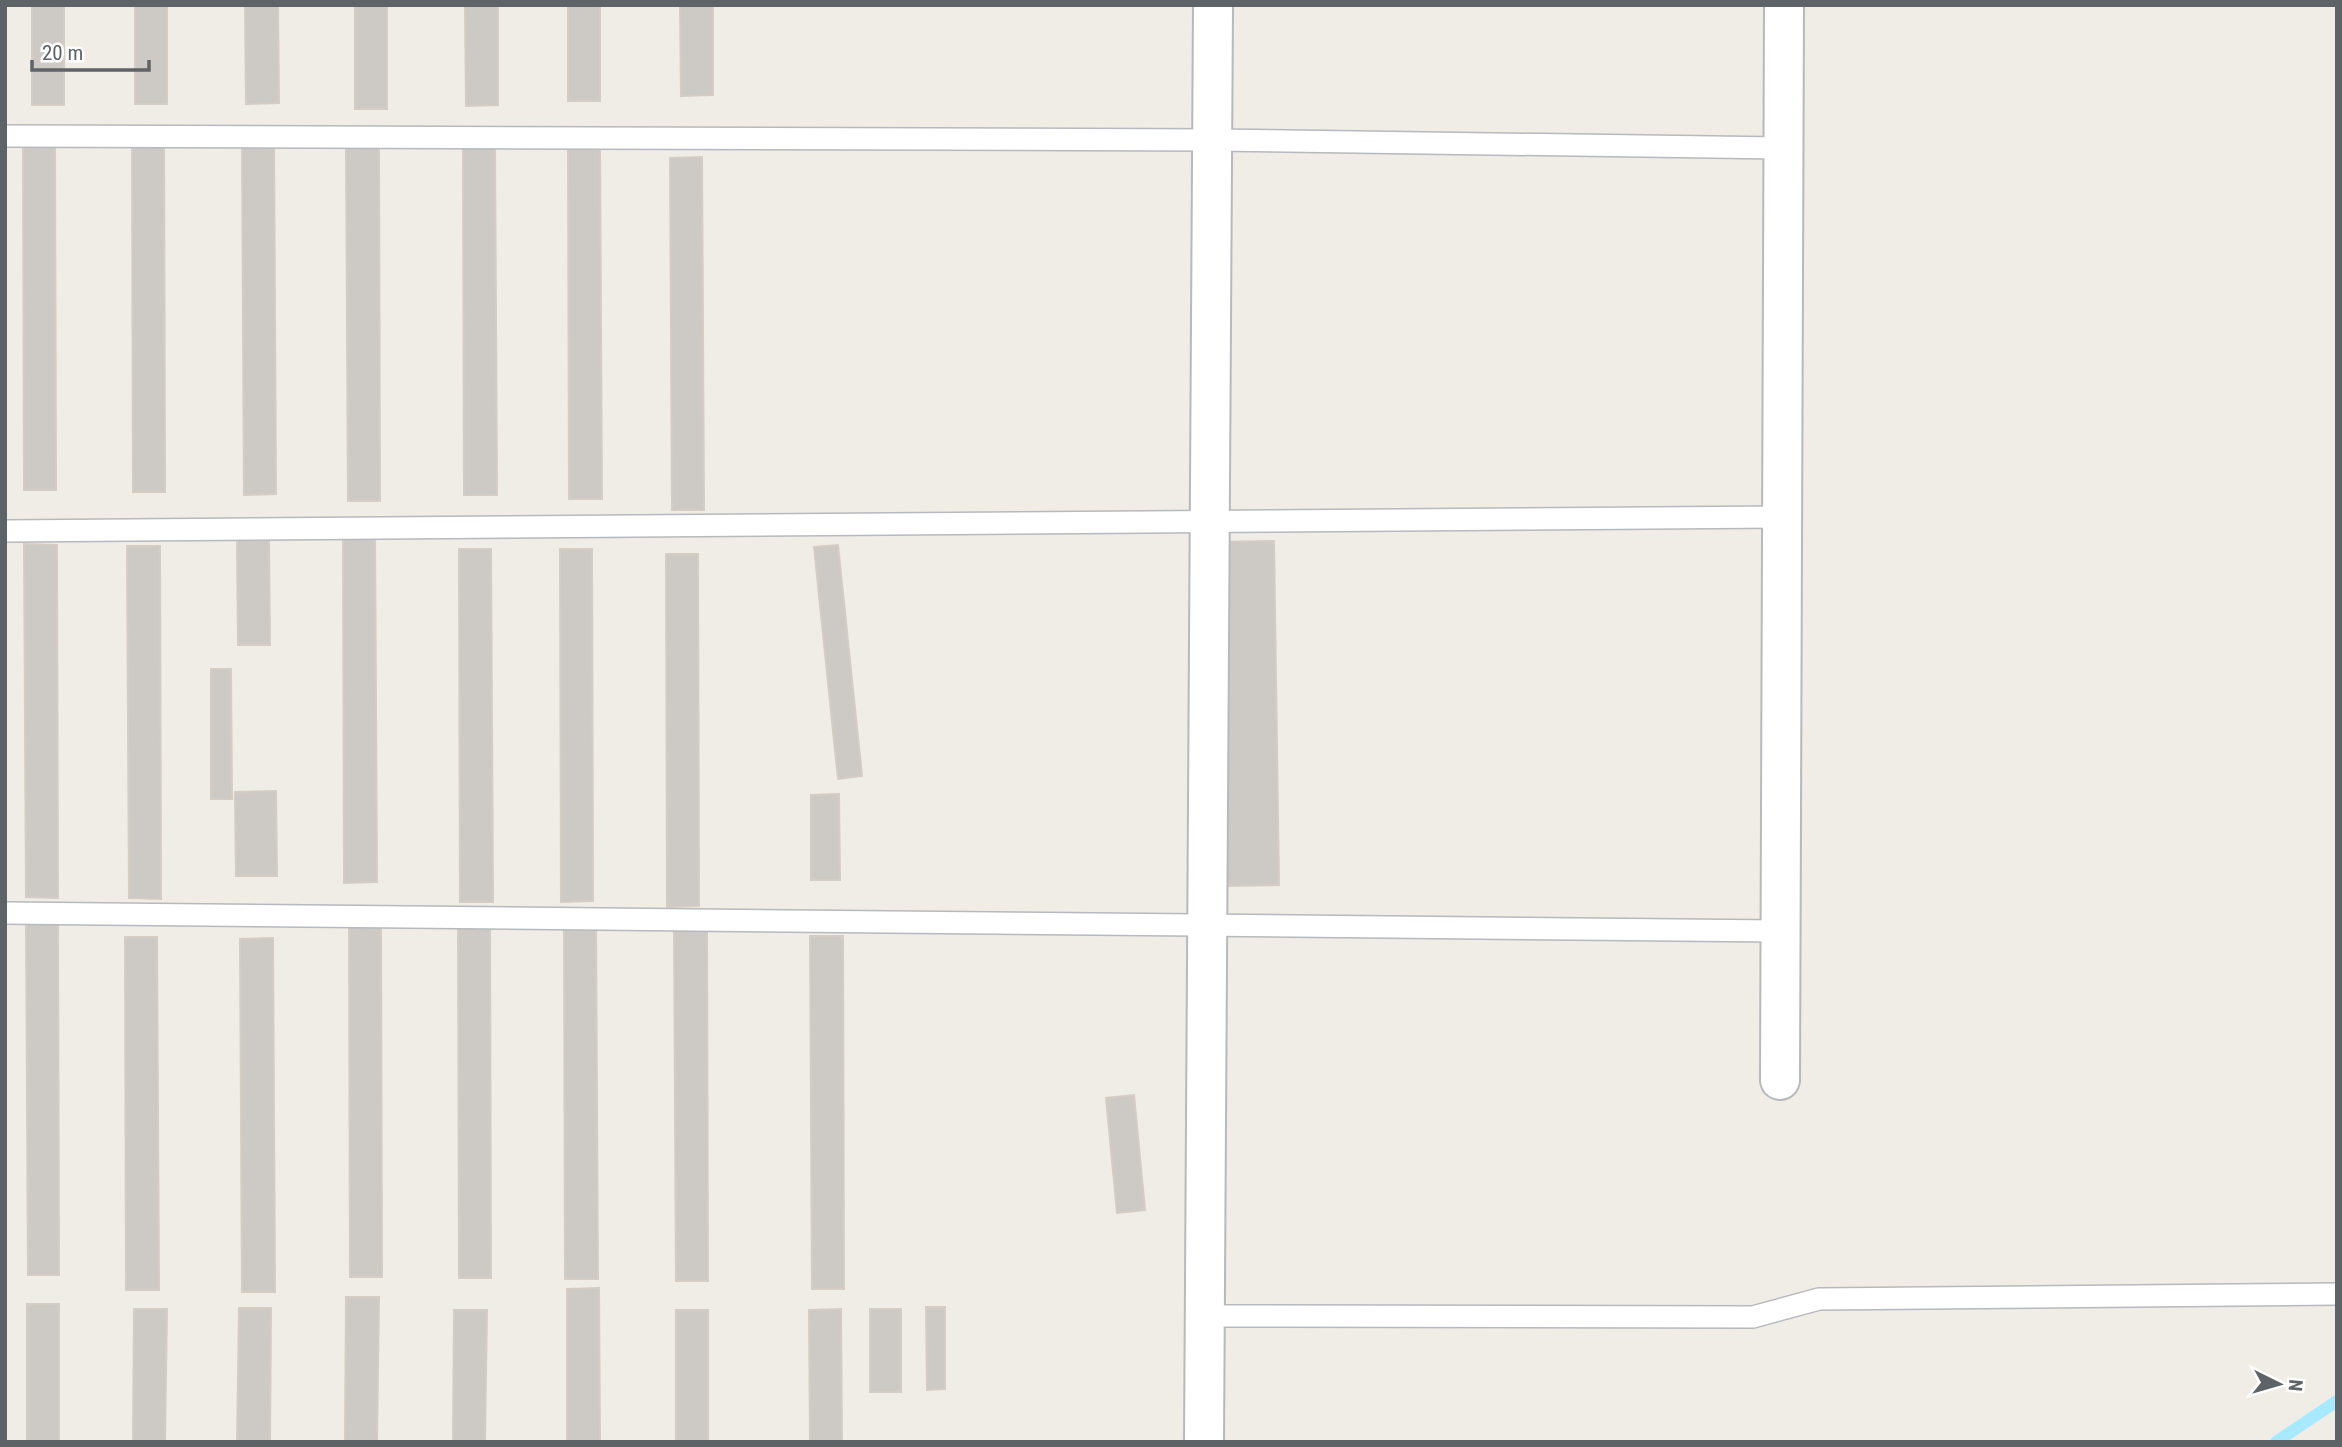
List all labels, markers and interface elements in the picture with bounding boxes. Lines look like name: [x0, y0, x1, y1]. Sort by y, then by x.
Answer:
scale bar: [32, 28, 149, 72]
text: 20 m: [42, 41, 83, 65]
north arrow: [2244, 1349, 2314, 1419]
text: N: [2283, 1379, 2307, 1392]

